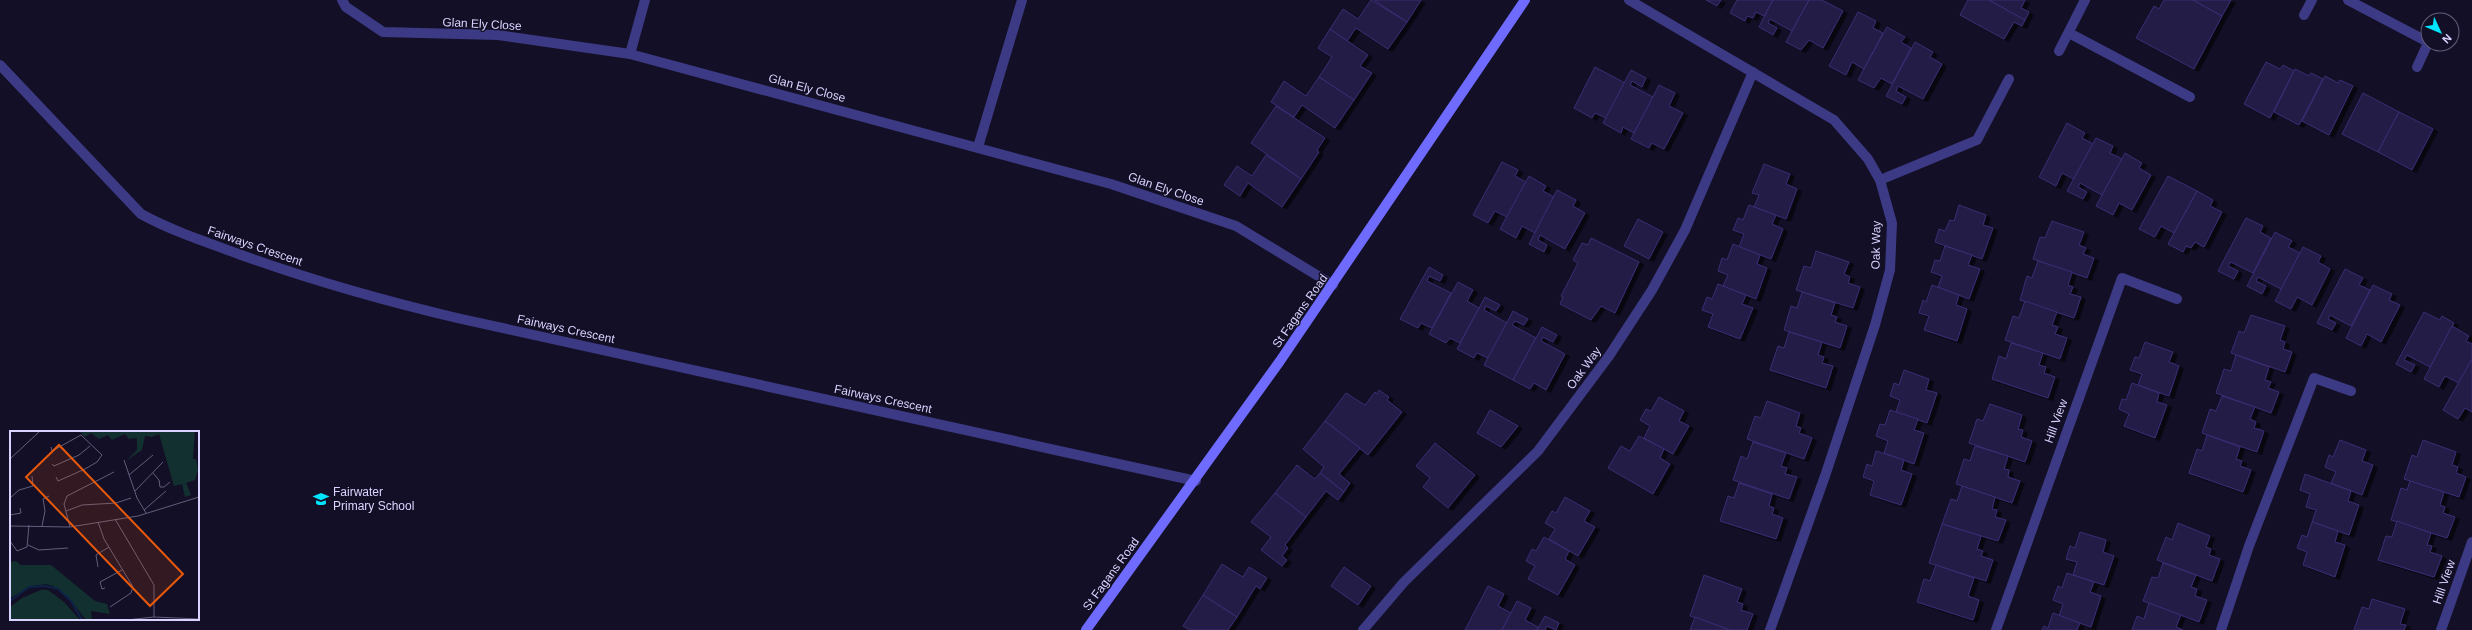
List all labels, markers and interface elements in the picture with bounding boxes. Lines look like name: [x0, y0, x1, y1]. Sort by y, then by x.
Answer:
north arrow: [2420, 12, 2460, 52]
street label: Glan Ely Close: [442, 15, 522, 33]
text: N: [2440, 32, 2454, 46]
street label: Glan Ely Close: [767, 71, 847, 105]
street label: Glan Ely Close: [1126, 169, 1206, 209]
street label: Oak Way: [1869, 220, 1883, 270]
street label: Fairways Crescent: [206, 223, 305, 269]
street label: St Fagans Road: [1269, 271, 1331, 351]
street label: Fairways Crescent: [516, 312, 617, 346]
street label: Oak Way: [1564, 344, 1604, 392]
street label: Fairways Crescent: [833, 382, 934, 416]
street label: Hill View: [2042, 397, 2071, 445]
inset map: [10, 431, 199, 620]
place label: Fairwater Primary School: [333, 485, 414, 513]
school or university icon: Fairwater Primary School: [312, 490, 330, 508]
street label: St Fagans Road: [1080, 535, 1142, 613]
street label: Hill View: [2430, 558, 2458, 606]

